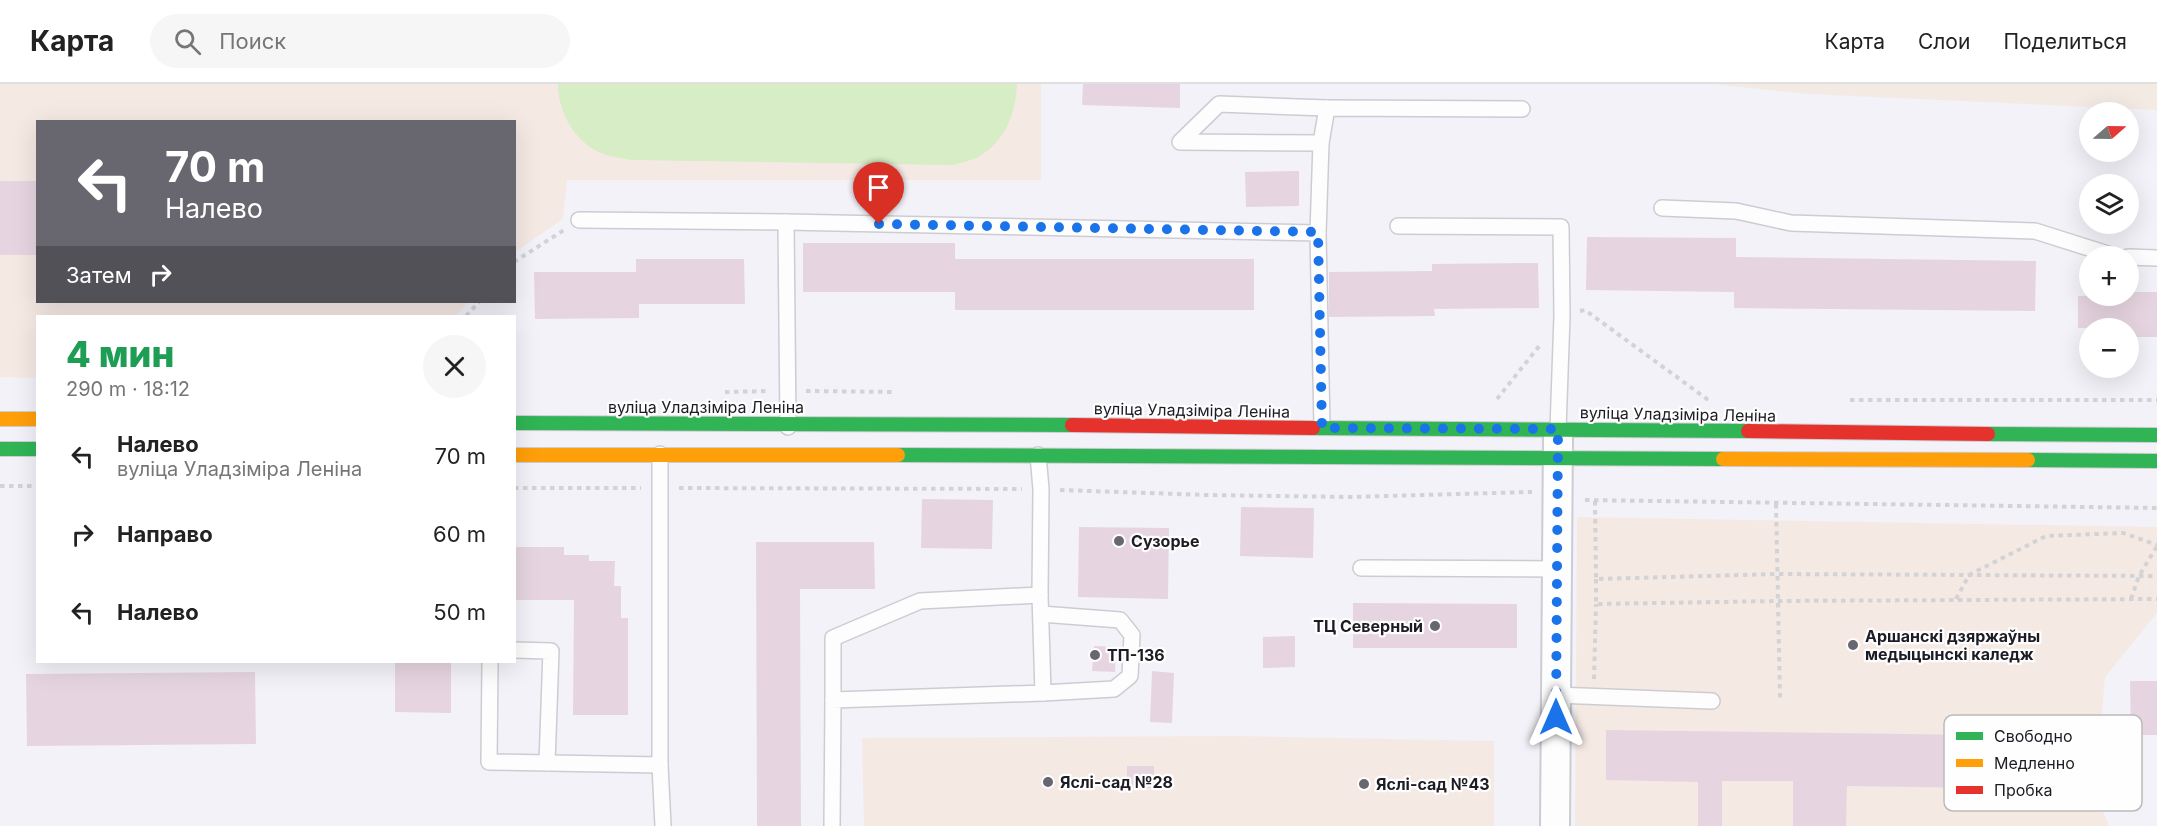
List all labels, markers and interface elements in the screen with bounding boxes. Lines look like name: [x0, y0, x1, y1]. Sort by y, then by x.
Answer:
search box: [150, 14, 570, 68]
text: Карта: [30, 24, 114, 58]
icon: search: [171, 25, 204, 58]
text: Поиск: [219, 28, 286, 54]
text: Карта: [1825, 29, 1885, 54]
text: Слои: [1918, 29, 1970, 54]
text: Поделиться: [2003, 29, 2127, 54]
north arrow: [2079, 102, 2139, 162]
map controls: [2079, 102, 2139, 378]
text: 70 m: [165, 141, 265, 192]
icon: left: [66, 144, 144, 222]
pin: [853, 162, 904, 224]
icon: arrive: [862, 171, 895, 204]
button: layers: [2079, 174, 2139, 234]
text: Налево: [165, 192, 263, 225]
button: +: [2079, 246, 2139, 306]
icon: right: [144, 258, 177, 291]
text: Затем: [66, 262, 132, 288]
button: −: [2079, 318, 2139, 378]
text: 4 мин: [66, 332, 174, 376]
button: close: [423, 335, 486, 398]
text: 290 m · 18:12: [66, 377, 190, 401]
street label: вуліца Уладзіміра Леніна: [608, 397, 804, 417]
street label: вуліца Уладзіміра Леніна: [1094, 398, 1290, 422]
street label: вуліца Уладзіміра Леніна: [1580, 402, 1776, 426]
text: Налево: [117, 431, 199, 457]
icon: left: [66, 440, 99, 473]
text: 70 m: [435, 443, 486, 469]
text: вуліца Уладзіміра Леніна: [117, 457, 362, 481]
icon: right: [66, 518, 99, 551]
text: Направо: [117, 521, 213, 547]
text: 60 m: [433, 521, 486, 547]
place label: Сузорье: [1131, 531, 1199, 551]
marker: Сузорье: [1112, 534, 1126, 548]
icon: left: [66, 596, 99, 629]
text: Налево: [117, 599, 199, 625]
text: 50 m: [433, 599, 486, 625]
place label: ТЦ Северный: [1313, 616, 1423, 636]
marker: ТЦ Северный: [1428, 619, 1442, 633]
place label: Аршанскі дзяржаўны медыцынскі каледж: [1865, 626, 2040, 664]
marker: Аршанскі дзяржаўны медыцынскі каледж: [1846, 638, 1860, 652]
place label: ТП-136: [1107, 645, 1165, 665]
marker: ТП-136: [1088, 648, 1102, 662]
position arrow: [1524, 685, 1588, 749]
legend: [1944, 715, 2142, 811]
text: Свободно: [1994, 726, 2073, 746]
text: Медленно: [1994, 753, 2075, 773]
place label: Яслі-сад №28: [1060, 772, 1173, 792]
place label: Яслі-сад №43: [1376, 774, 1490, 794]
marker: Яслі-сад №28: [1041, 775, 1055, 789]
marker: Яслі-сад №43: [1357, 777, 1371, 791]
text: Пробка: [1994, 780, 2052, 800]

